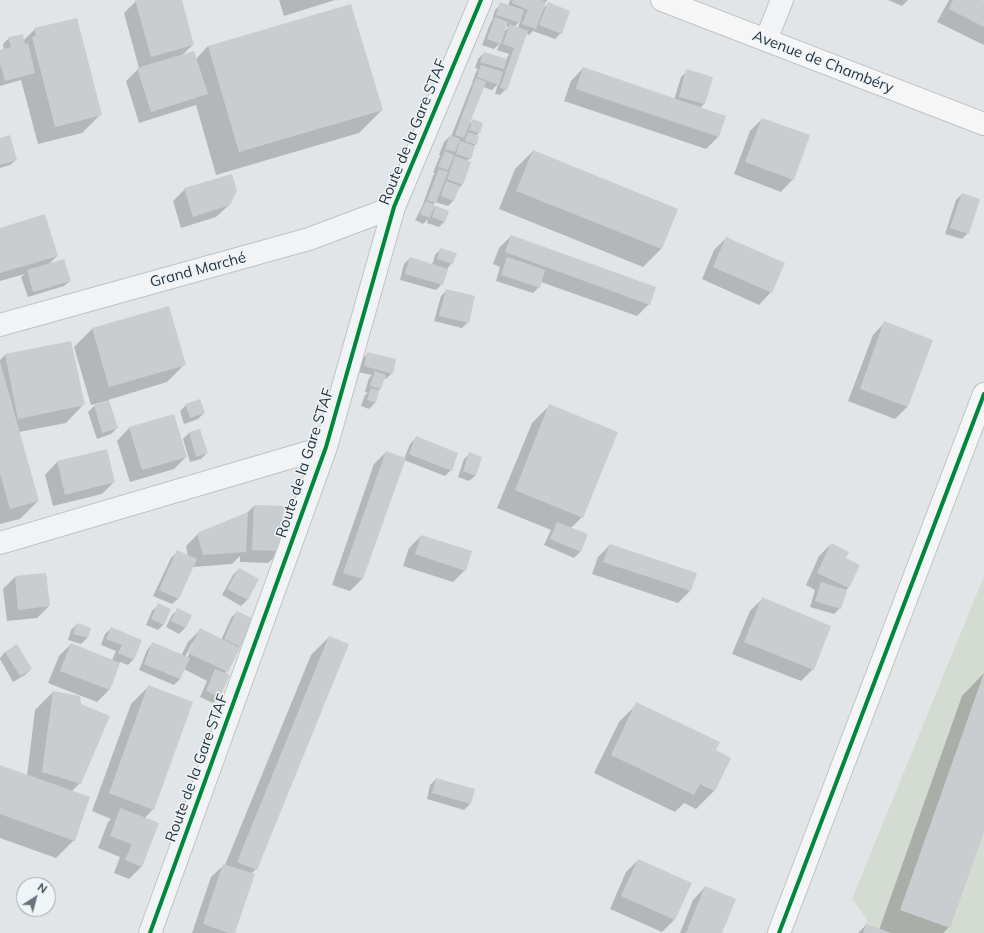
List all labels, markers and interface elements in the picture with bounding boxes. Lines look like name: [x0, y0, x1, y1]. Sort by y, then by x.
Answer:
street label: Avenue de Chambéry: [750, 27, 896, 97]
street label: Route de la Gare STAF: [375, 56, 451, 208]
street label: Grand Marché: [148, 249, 248, 291]
street label: Route de la Gare STAF: [272, 386, 338, 540]
street label: Route de la Gare STAF: [162, 692, 232, 844]
north arrow: [16, 877, 56, 917]
text: N: [35, 880, 50, 896]

